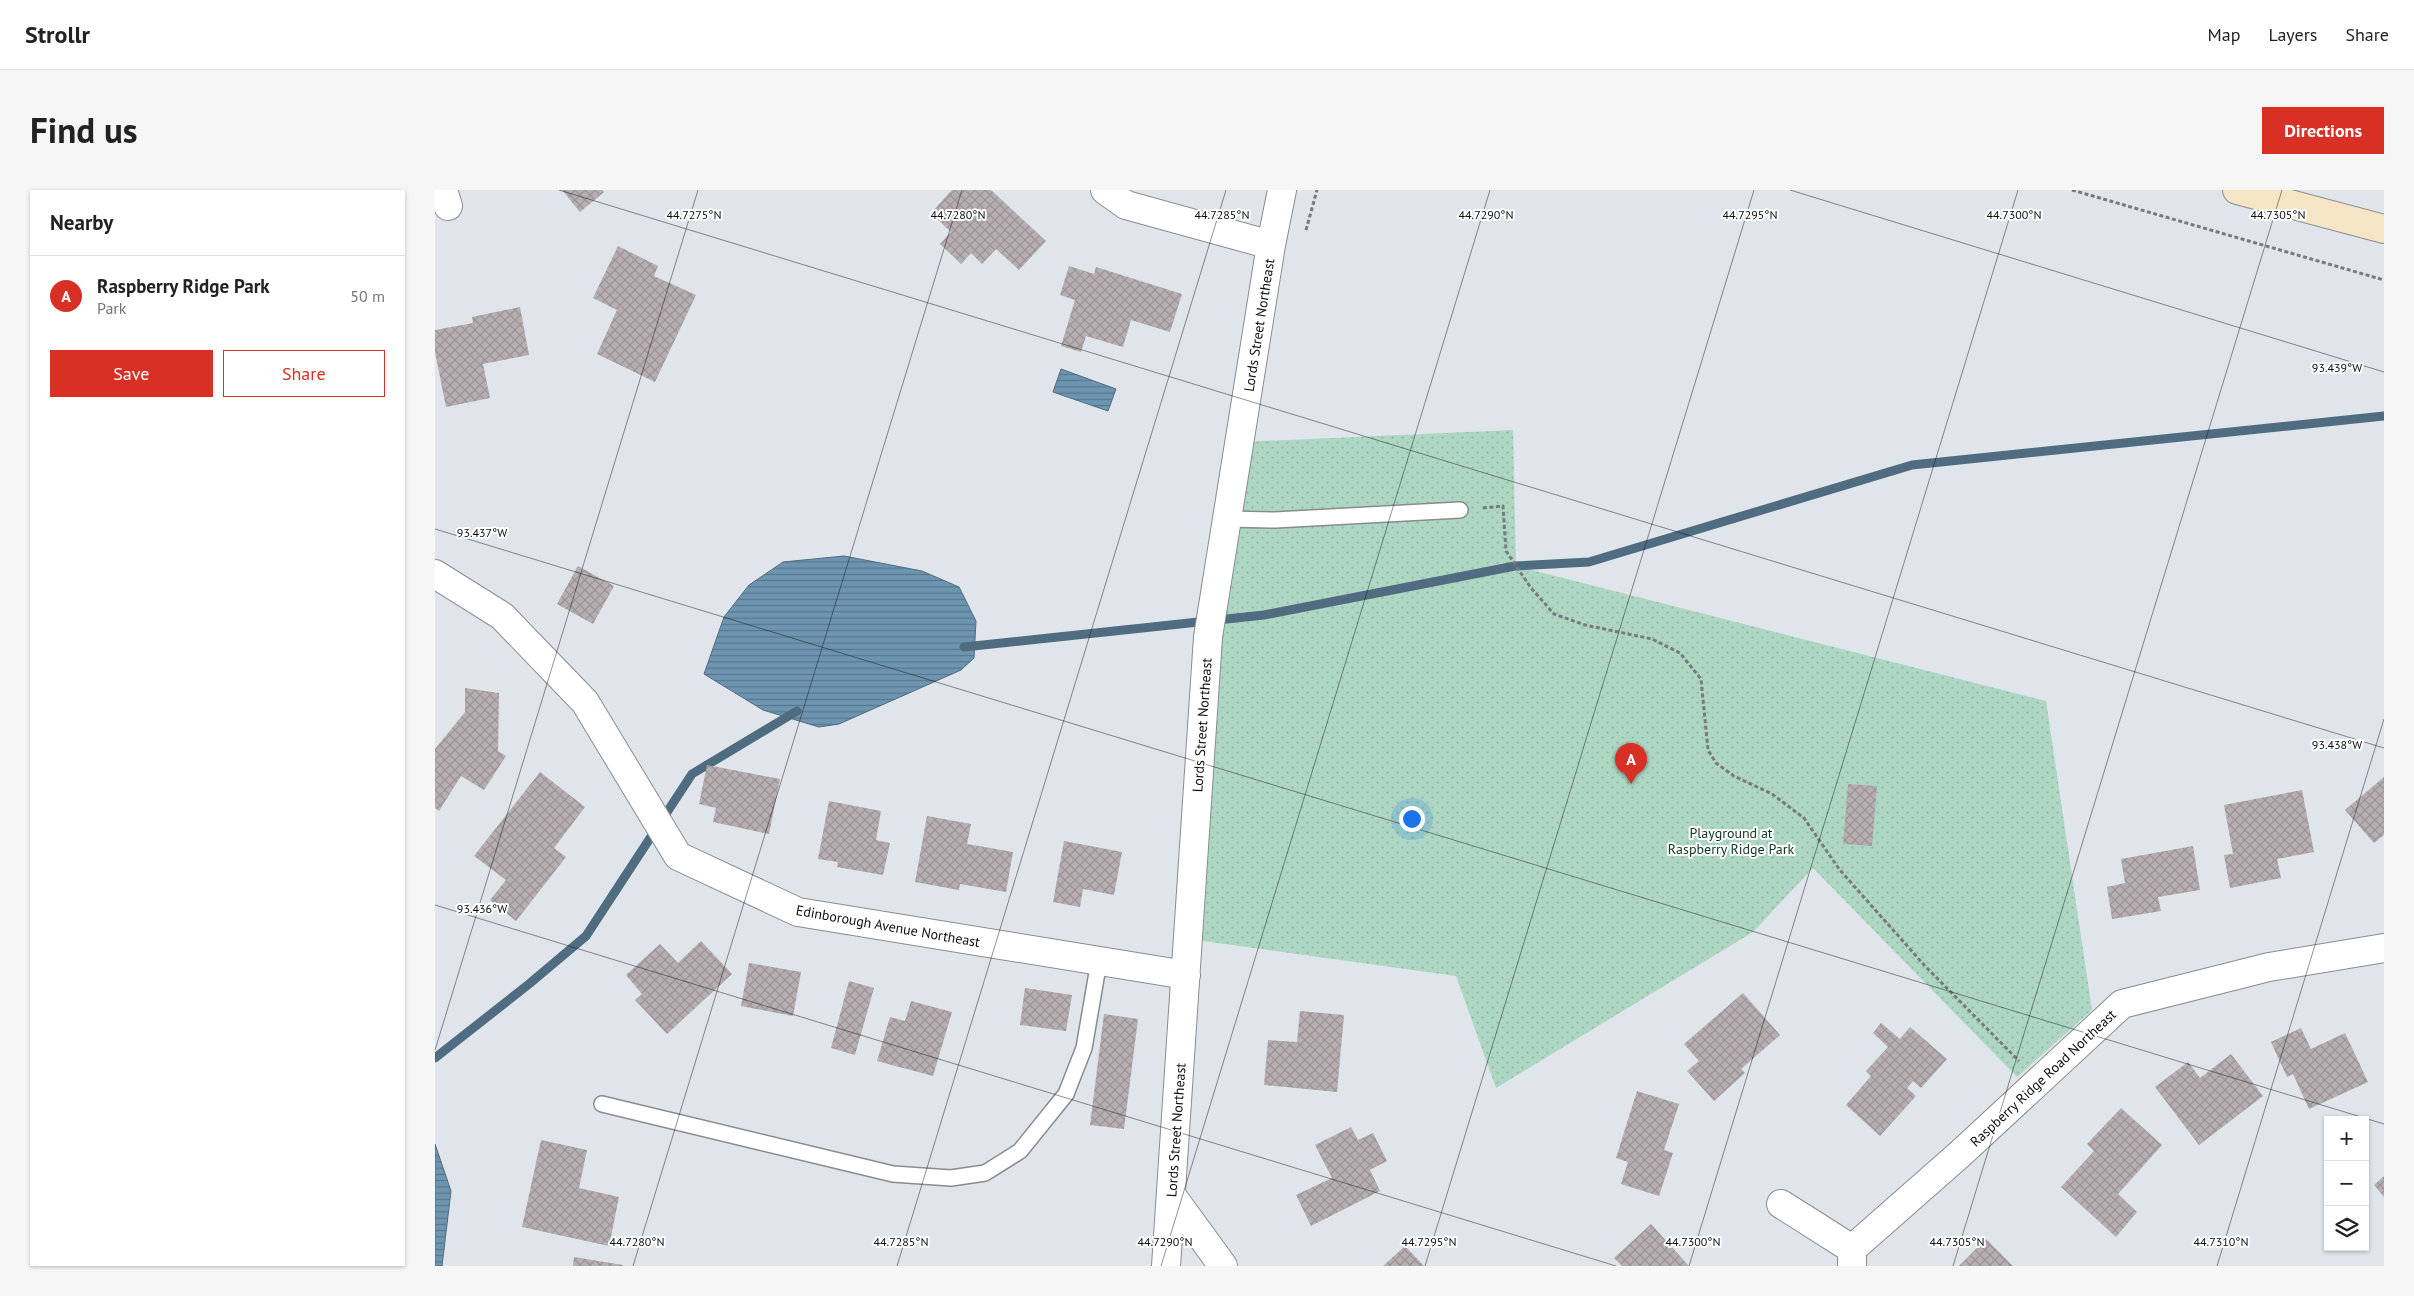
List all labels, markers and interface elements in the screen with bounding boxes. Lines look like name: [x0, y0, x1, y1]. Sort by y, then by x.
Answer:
text: Strollr: [25, 19, 90, 50]
text: Map: [2208, 23, 2240, 46]
text: Layers: [2268, 23, 2317, 46]
text: Share: [2345, 23, 2389, 46]
text: Find us: [30, 107, 138, 153]
button: Directions: [2262, 107, 2384, 154]
text: 44.7275°N: [667, 207, 721, 222]
text: 44.7280°N: [931, 207, 985, 222]
text: 44.7285°N: [1195, 207, 1249, 222]
text: 44.7290°N: [1459, 207, 1513, 222]
text: 44.7295°N: [1723, 207, 1777, 222]
text: 44.7300°N: [1987, 207, 2041, 222]
text: 44.7305°N: [2251, 207, 2305, 222]
text: Nearby: [50, 209, 113, 236]
street label: Lords Street Northeast: [1240, 257, 1278, 393]
text: Raspberry Ridge Park: [97, 274, 270, 298]
text: A: [61, 286, 71, 306]
text: 50 m: [350, 286, 385, 306]
text: Park: [97, 298, 126, 318]
button: Save: [50, 350, 213, 397]
button: Share: [223, 350, 385, 397]
text: 93.439°W: [2312, 360, 2362, 375]
text: 93.437°W: [457, 525, 507, 540]
street label: Lords Street Northeast: [1188, 657, 1216, 793]
text: 93.438°W: [2312, 737, 2362, 752]
pin: A: [1615, 743, 1647, 784]
your location: [1399, 806, 1425, 832]
park label: Playground at Raspberry Ridge Park: [1668, 824, 1794, 858]
text: 93.436°W: [457, 901, 507, 916]
street label: Edinborough Avenue Northeast: [795, 901, 982, 951]
street label: Raspberry Ridge Road Northeast: [1966, 1005, 2120, 1150]
street label: Lords Street Northeast: [1162, 1062, 1190, 1198]
map controls: [2324, 1116, 2369, 1251]
button: +: [2324, 1116, 2369, 1161]
button: −: [2324, 1161, 2369, 1206]
button: layers: [2324, 1206, 2369, 1251]
text: 44.7280°N: [610, 1234, 664, 1249]
text: 44.7285°N: [874, 1234, 928, 1249]
text: 44.7290°N: [1138, 1234, 1192, 1249]
text: 44.7295°N: [1402, 1234, 1456, 1249]
text: 44.7300°N: [1666, 1234, 1720, 1249]
text: 44.7305°N: [1930, 1234, 1984, 1249]
text: 44.7310°N: [2194, 1234, 2248, 1249]

